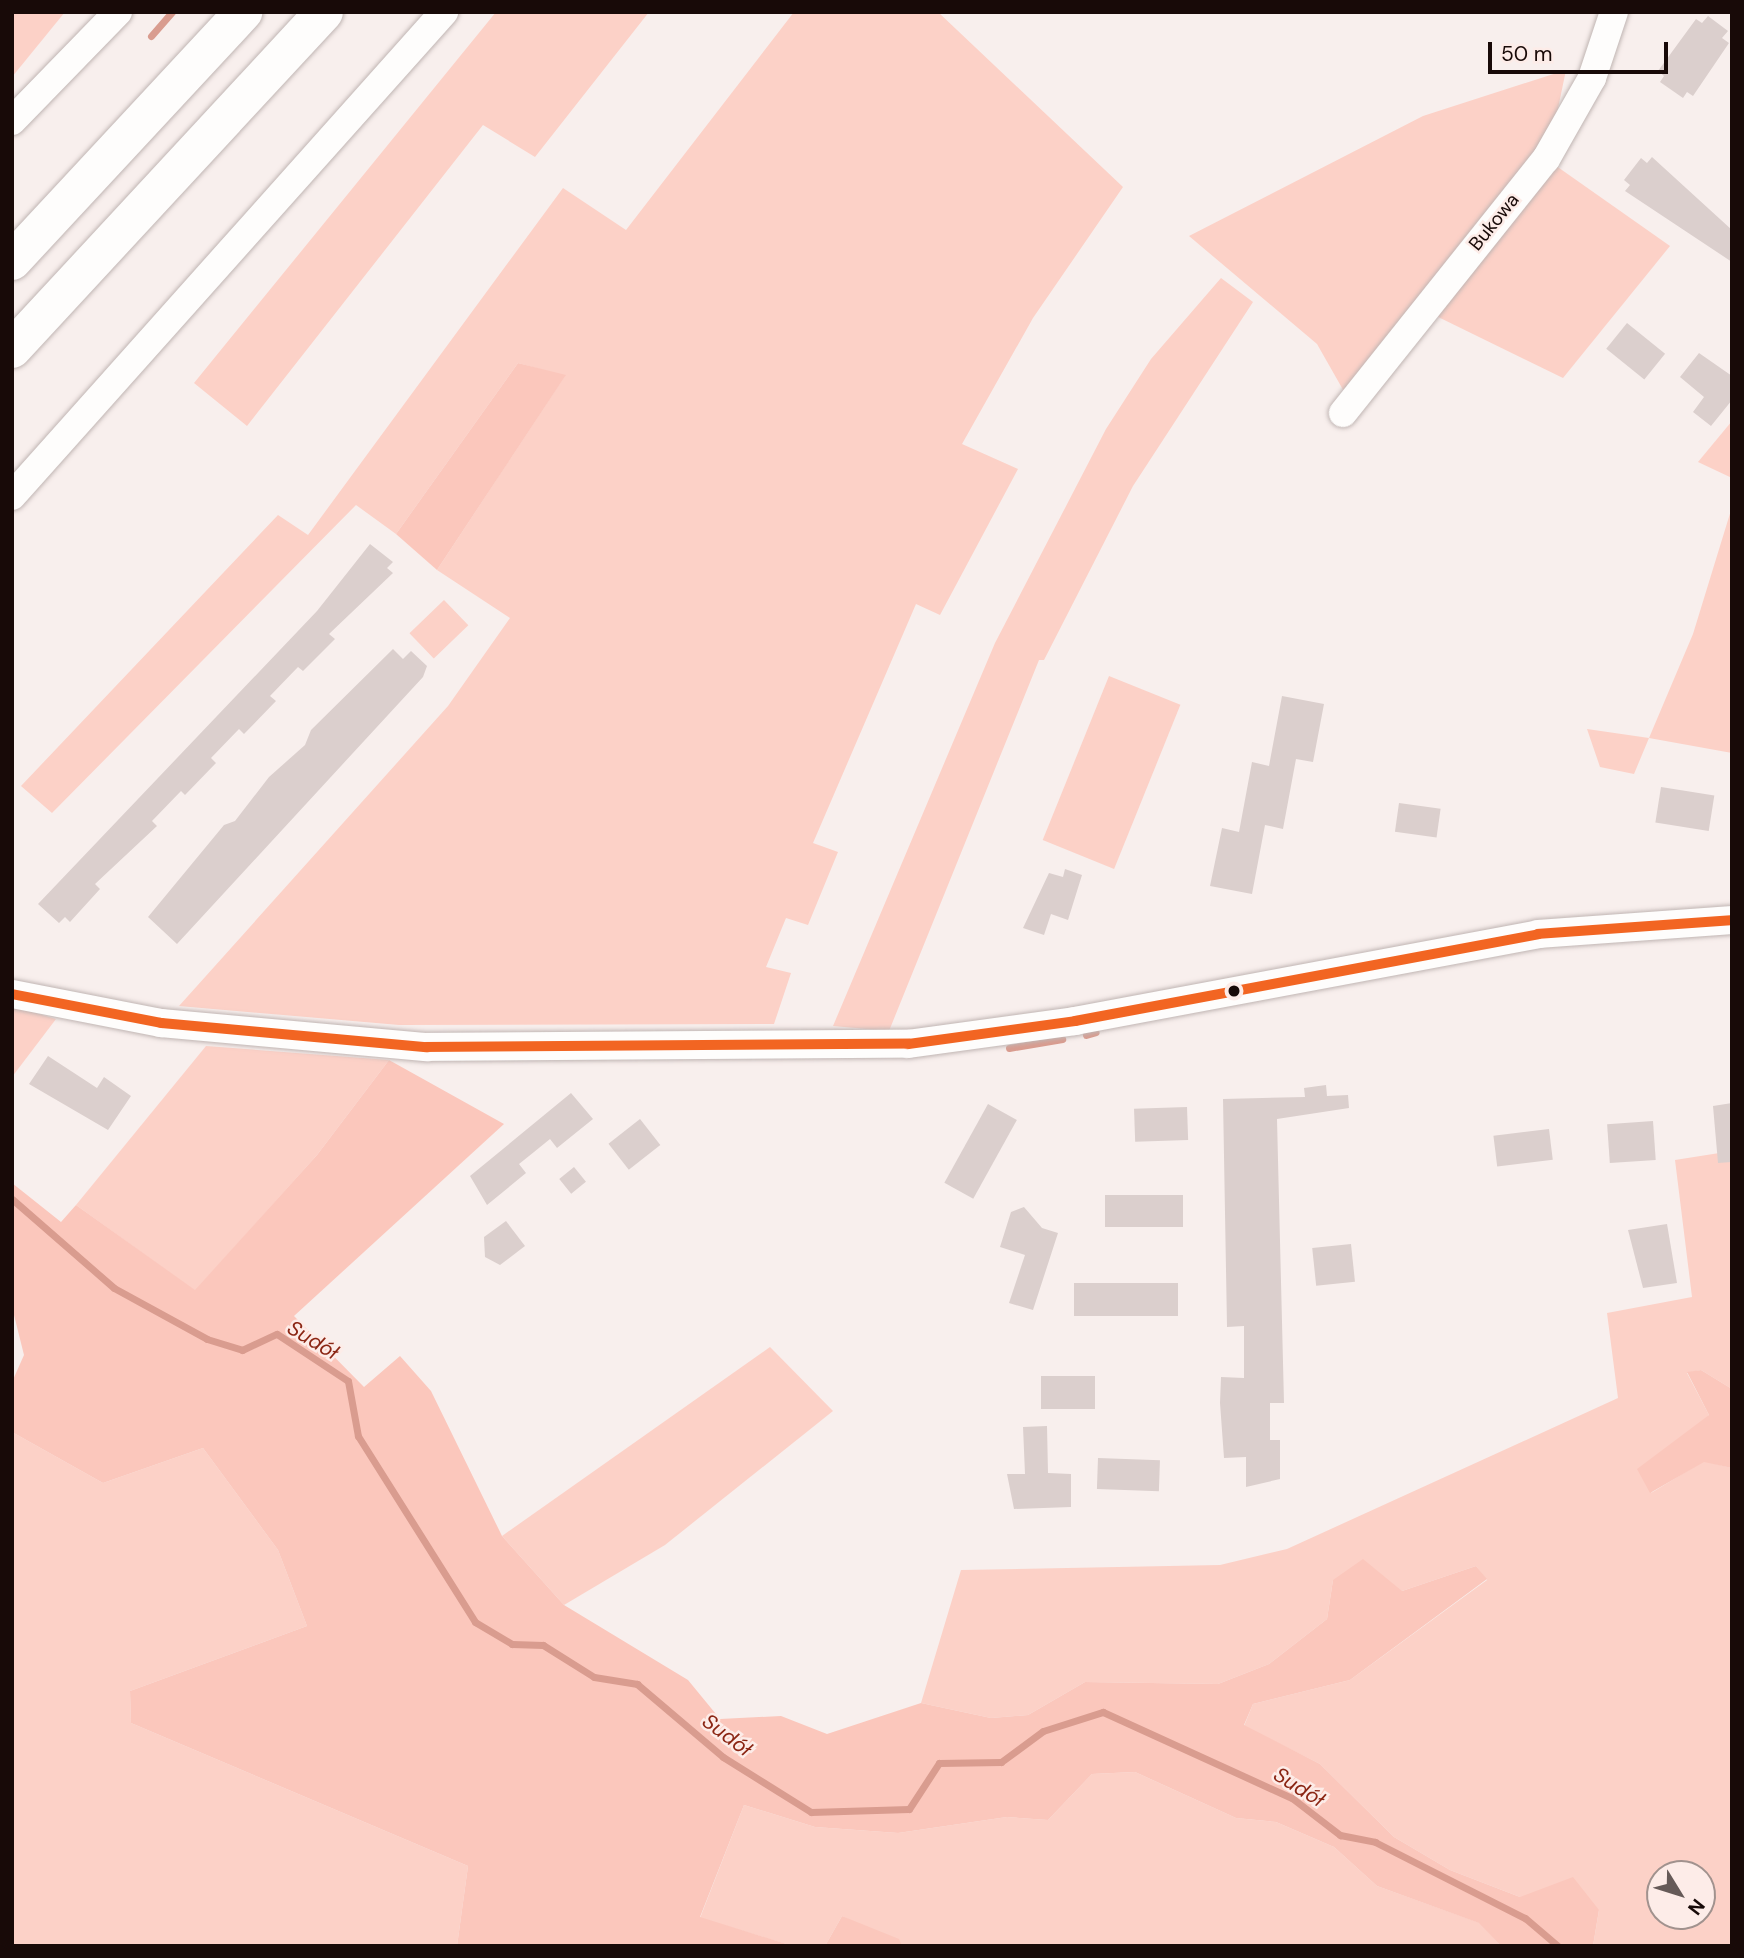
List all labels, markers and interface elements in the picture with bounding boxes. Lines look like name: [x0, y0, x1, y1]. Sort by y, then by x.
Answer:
scale bar: [1492, 28, 1672, 72]
text: 50 m: [1501, 40, 1552, 68]
street label: Bukowa: [1464, 189, 1524, 255]
unlabelled marker: [1227, 984, 1241, 998]
water label: Sudół: [283, 1315, 343, 1365]
water label: Sudół: [697, 1708, 757, 1762]
water label: Sudół: [1269, 1762, 1329, 1812]
north arrow: [1646, 1860, 1716, 1930]
text: N: [1682, 1894, 1710, 1920]

